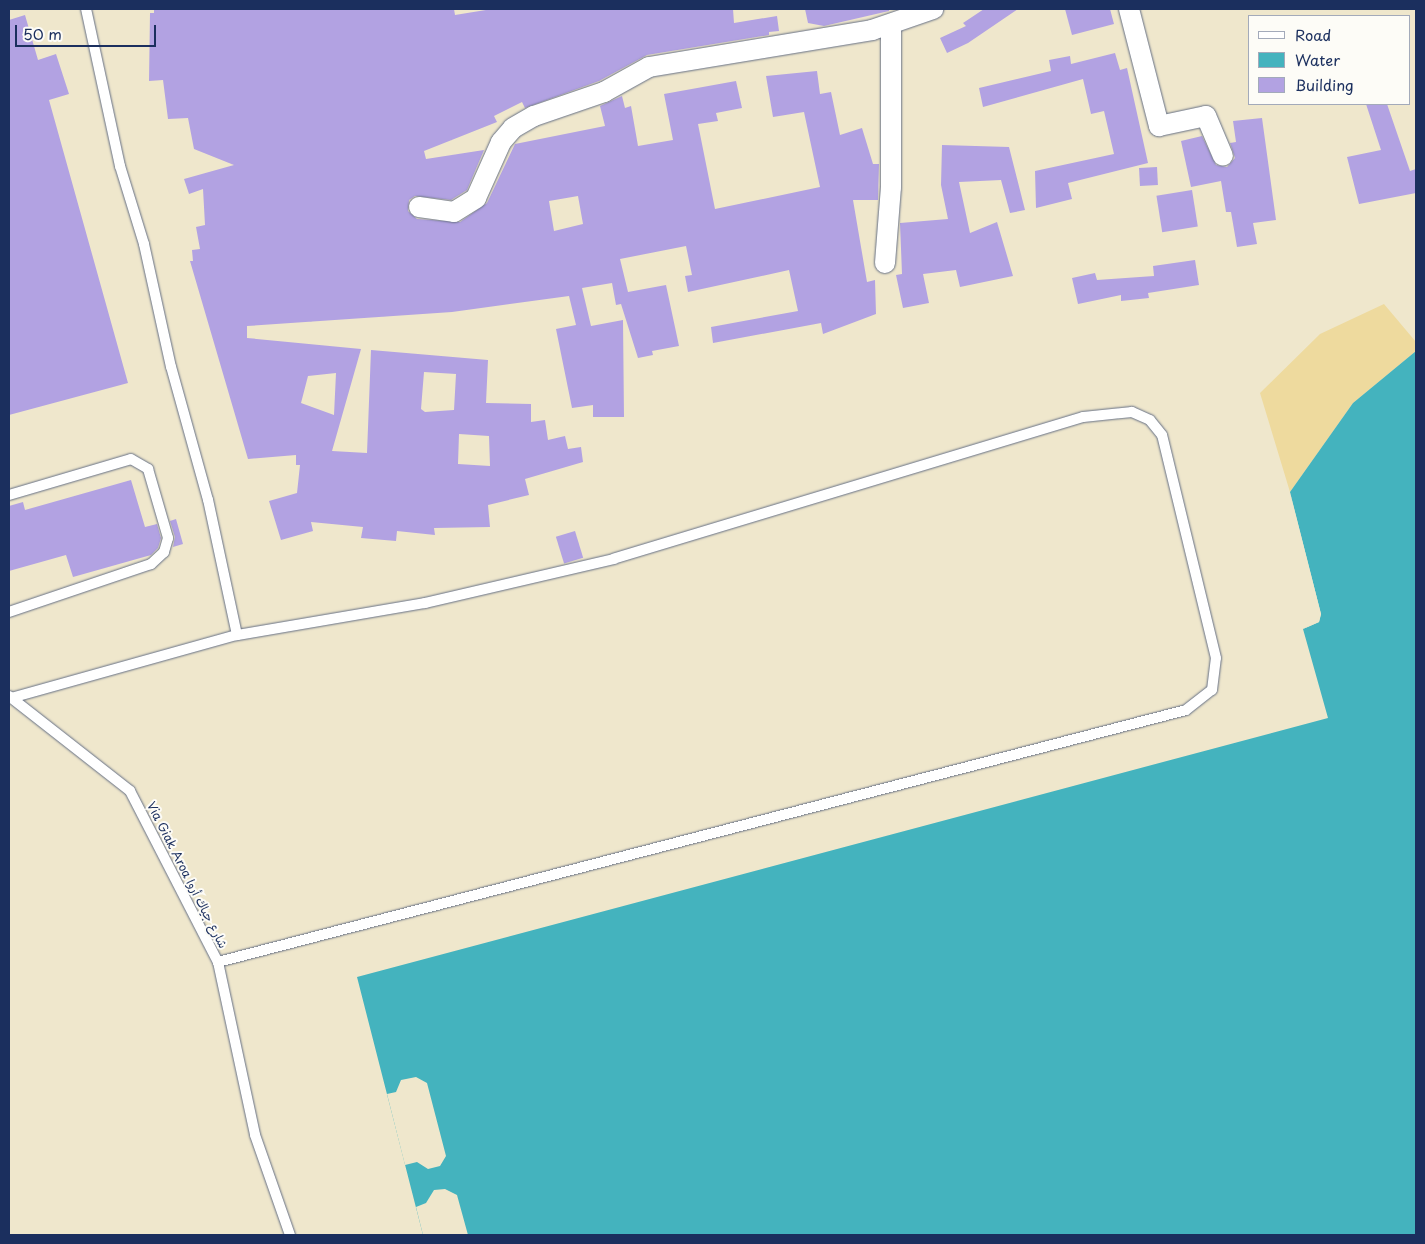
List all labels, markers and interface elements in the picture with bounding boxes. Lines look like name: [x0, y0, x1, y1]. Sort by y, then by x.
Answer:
scale bar: [18, 15, 159, 47]
legend: [1248, 15, 1410, 105]
text: 50 m: [23, 22, 62, 45]
text: Road: [1295, 23, 1331, 46]
text: Water: [1295, 48, 1340, 71]
text: Building: [1295, 73, 1354, 96]
street label: Via Giak Aroa شارع جياك أروا: [143, 799, 231, 951]

